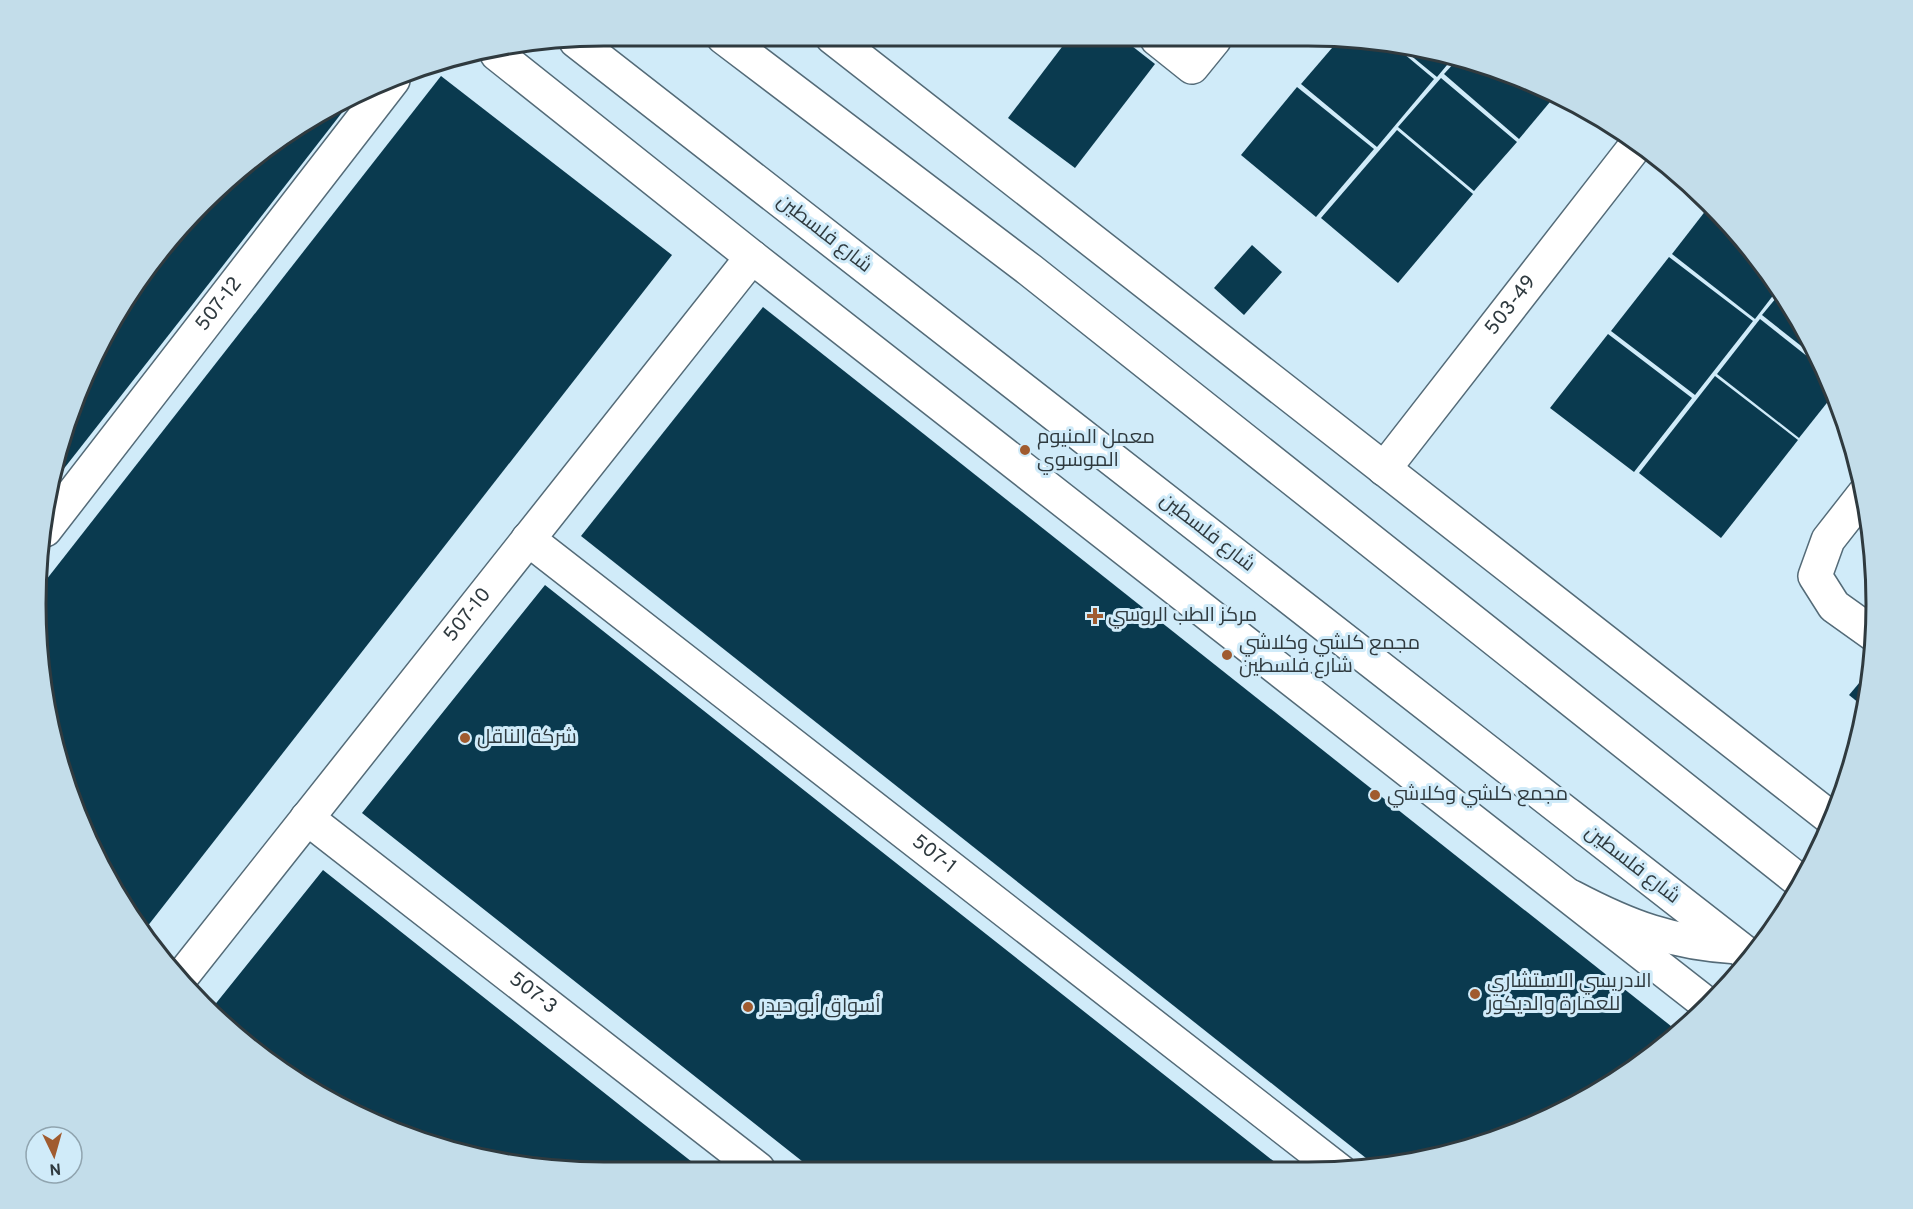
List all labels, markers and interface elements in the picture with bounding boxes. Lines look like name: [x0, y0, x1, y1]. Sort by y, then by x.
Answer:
street label: شارع فلسطين: [771, 189, 877, 279]
street label: 503-49: [1480, 270, 1543, 341]
street label: 507-12: [190, 272, 249, 337]
place label: معمل المنيوم الموسوي: [1037, 425, 1155, 475]
marker: معمل المنيوم الموسوي: [1018, 443, 1032, 457]
street label: شارع فلسطين: [1154, 488, 1260, 578]
street label: 507-10: [439, 583, 498, 648]
place label: مركز الطب الروسي: [1108, 603, 1257, 629]
marker: مركز الطب الروسي: [1086, 607, 1104, 625]
place label: مجمع كلشي وكلاشي شارع فلسطين: [1239, 631, 1420, 680]
marker: مجمع كلشي وكلاشي شارع فلسطين: [1220, 648, 1234, 662]
place label: شركة الناقل: [477, 725, 577, 751]
marker: شركة الناقل: [458, 731, 472, 745]
place label: مجمع كلشي وكلاشي: [1387, 782, 1568, 808]
marker: مجمع كلشي وكلاشي: [1368, 788, 1382, 802]
street label: شارع فلسطين: [1579, 820, 1685, 910]
street label: 507-1: [906, 829, 961, 880]
street label: 507-3: [503, 967, 562, 1021]
place label: الادريسي الاستشاري للعمارة والديكور: [1486, 969, 1652, 1018]
marker: الادريسي الاستشاري للعمارة والديكور: [1468, 987, 1482, 1001]
place label: أسواق أبو حيدر: [759, 993, 881, 1020]
marker: أسواق أبو حيدر: [741, 1000, 755, 1014]
north arrow: [24, 1125, 84, 1185]
text: N: [49, 1157, 62, 1178]

